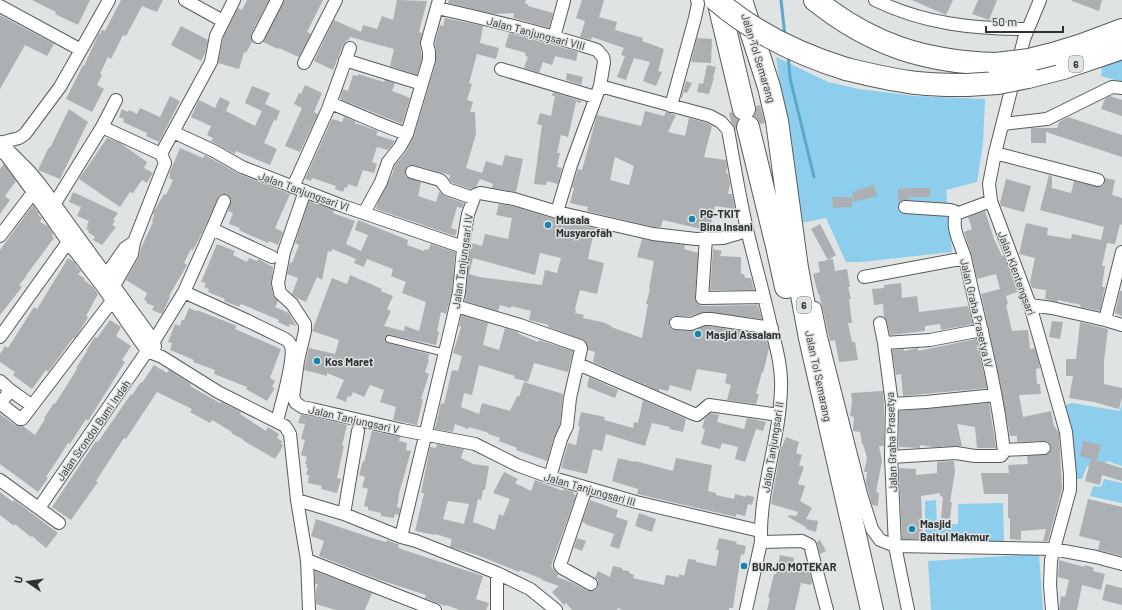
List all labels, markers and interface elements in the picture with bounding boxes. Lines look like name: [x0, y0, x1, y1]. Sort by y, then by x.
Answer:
scale bar: [986, 8, 1063, 34]
street label: Jalan Tol Semarang: [739, 12, 779, 104]
street label: Jalan Tanjungsari VIII: [485, 14, 587, 52]
text: 50 m: [992, 14, 1017, 28]
road number: 6: [1069, 56, 1083, 72]
street label: Jalan Tanjungsari VI: [257, 169, 351, 213]
place label: PG-TKIT Bina Insani: [700, 207, 753, 233]
street label: Jalan Tanjungsari IV: [449, 212, 475, 309]
place label: Musala Musyarofah: [556, 213, 612, 239]
marker: PG-TKIT Bina Insani: [687, 214, 697, 224]
marker: Musala Musyarofah: [543, 220, 553, 230]
street label: Jalan Klentengsari: [996, 229, 1038, 317]
street label: Jalan Graha Prasetya IV: [958, 257, 996, 369]
road number: 6: [797, 297, 811, 313]
place label: Masjid Assalam: [706, 328, 781, 341]
marker: Masjid Assalam: [693, 329, 703, 339]
street label: Jalan Tol Semarang: [803, 329, 835, 423]
place label: Kos Maret: [325, 355, 373, 368]
marker: Kos Maret: [312, 356, 322, 366]
street label: Jalan Srondol Bumi Indah: [53, 377, 133, 483]
street label: Jalan Graha Prasetya: [883, 392, 899, 492]
street label: Jalan Tanjungsari II: [758, 401, 786, 493]
street label: Jalan Tanjungsari V: [307, 402, 401, 436]
street label: Jalan Tanjungsari III: [543, 470, 637, 508]
place label: Masjid Baitul Makmur: [920, 517, 990, 543]
marker: Masjid Baitul Makmur: [907, 524, 917, 534]
place label: BURJO MOTEKAR: [752, 560, 837, 573]
marker: BURJO MOTEKAR: [739, 561, 749, 571]
north arrow: [8, 562, 48, 602]
text: U: [11, 575, 25, 584]

